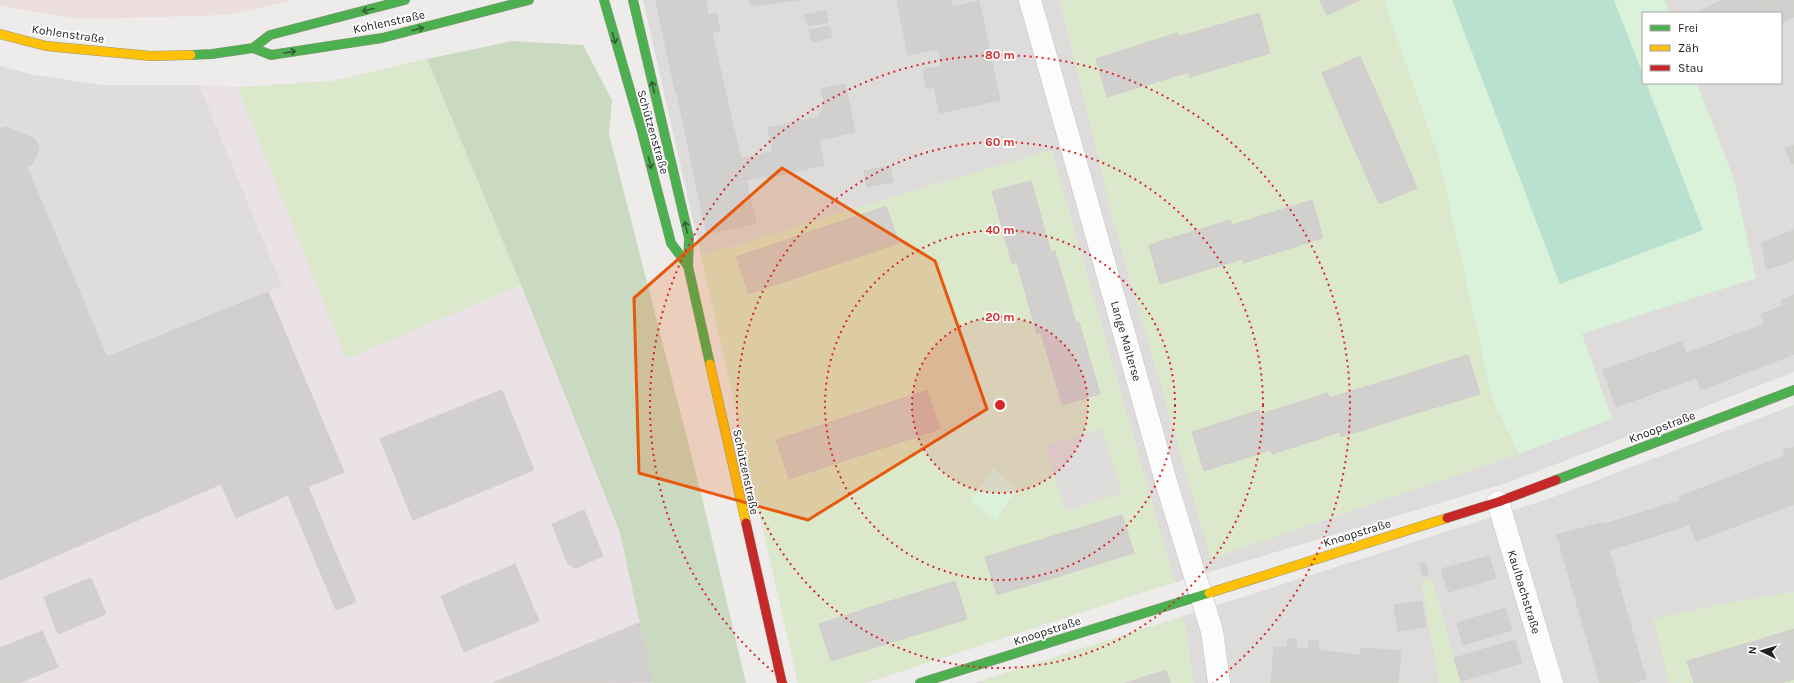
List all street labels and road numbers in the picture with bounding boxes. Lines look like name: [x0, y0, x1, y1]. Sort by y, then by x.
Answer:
street label: Kohlenstraße: [352, 8, 426, 36]
street label: Kohlenstraße: [31, 22, 105, 46]
street label: Schützenstraße: [634, 88, 672, 176]
street label: Lange Malterse: [1108, 299, 1144, 383]
street label: Knoopstraße: [1627, 408, 1697, 446]
street label: Schützenstraße: [730, 428, 762, 516]
street label: Knoopstraße: [1322, 516, 1392, 550]
street label: Kaulbachstraße: [1505, 548, 1543, 636]
street label: Knoopstraße: [1012, 614, 1082, 648]

